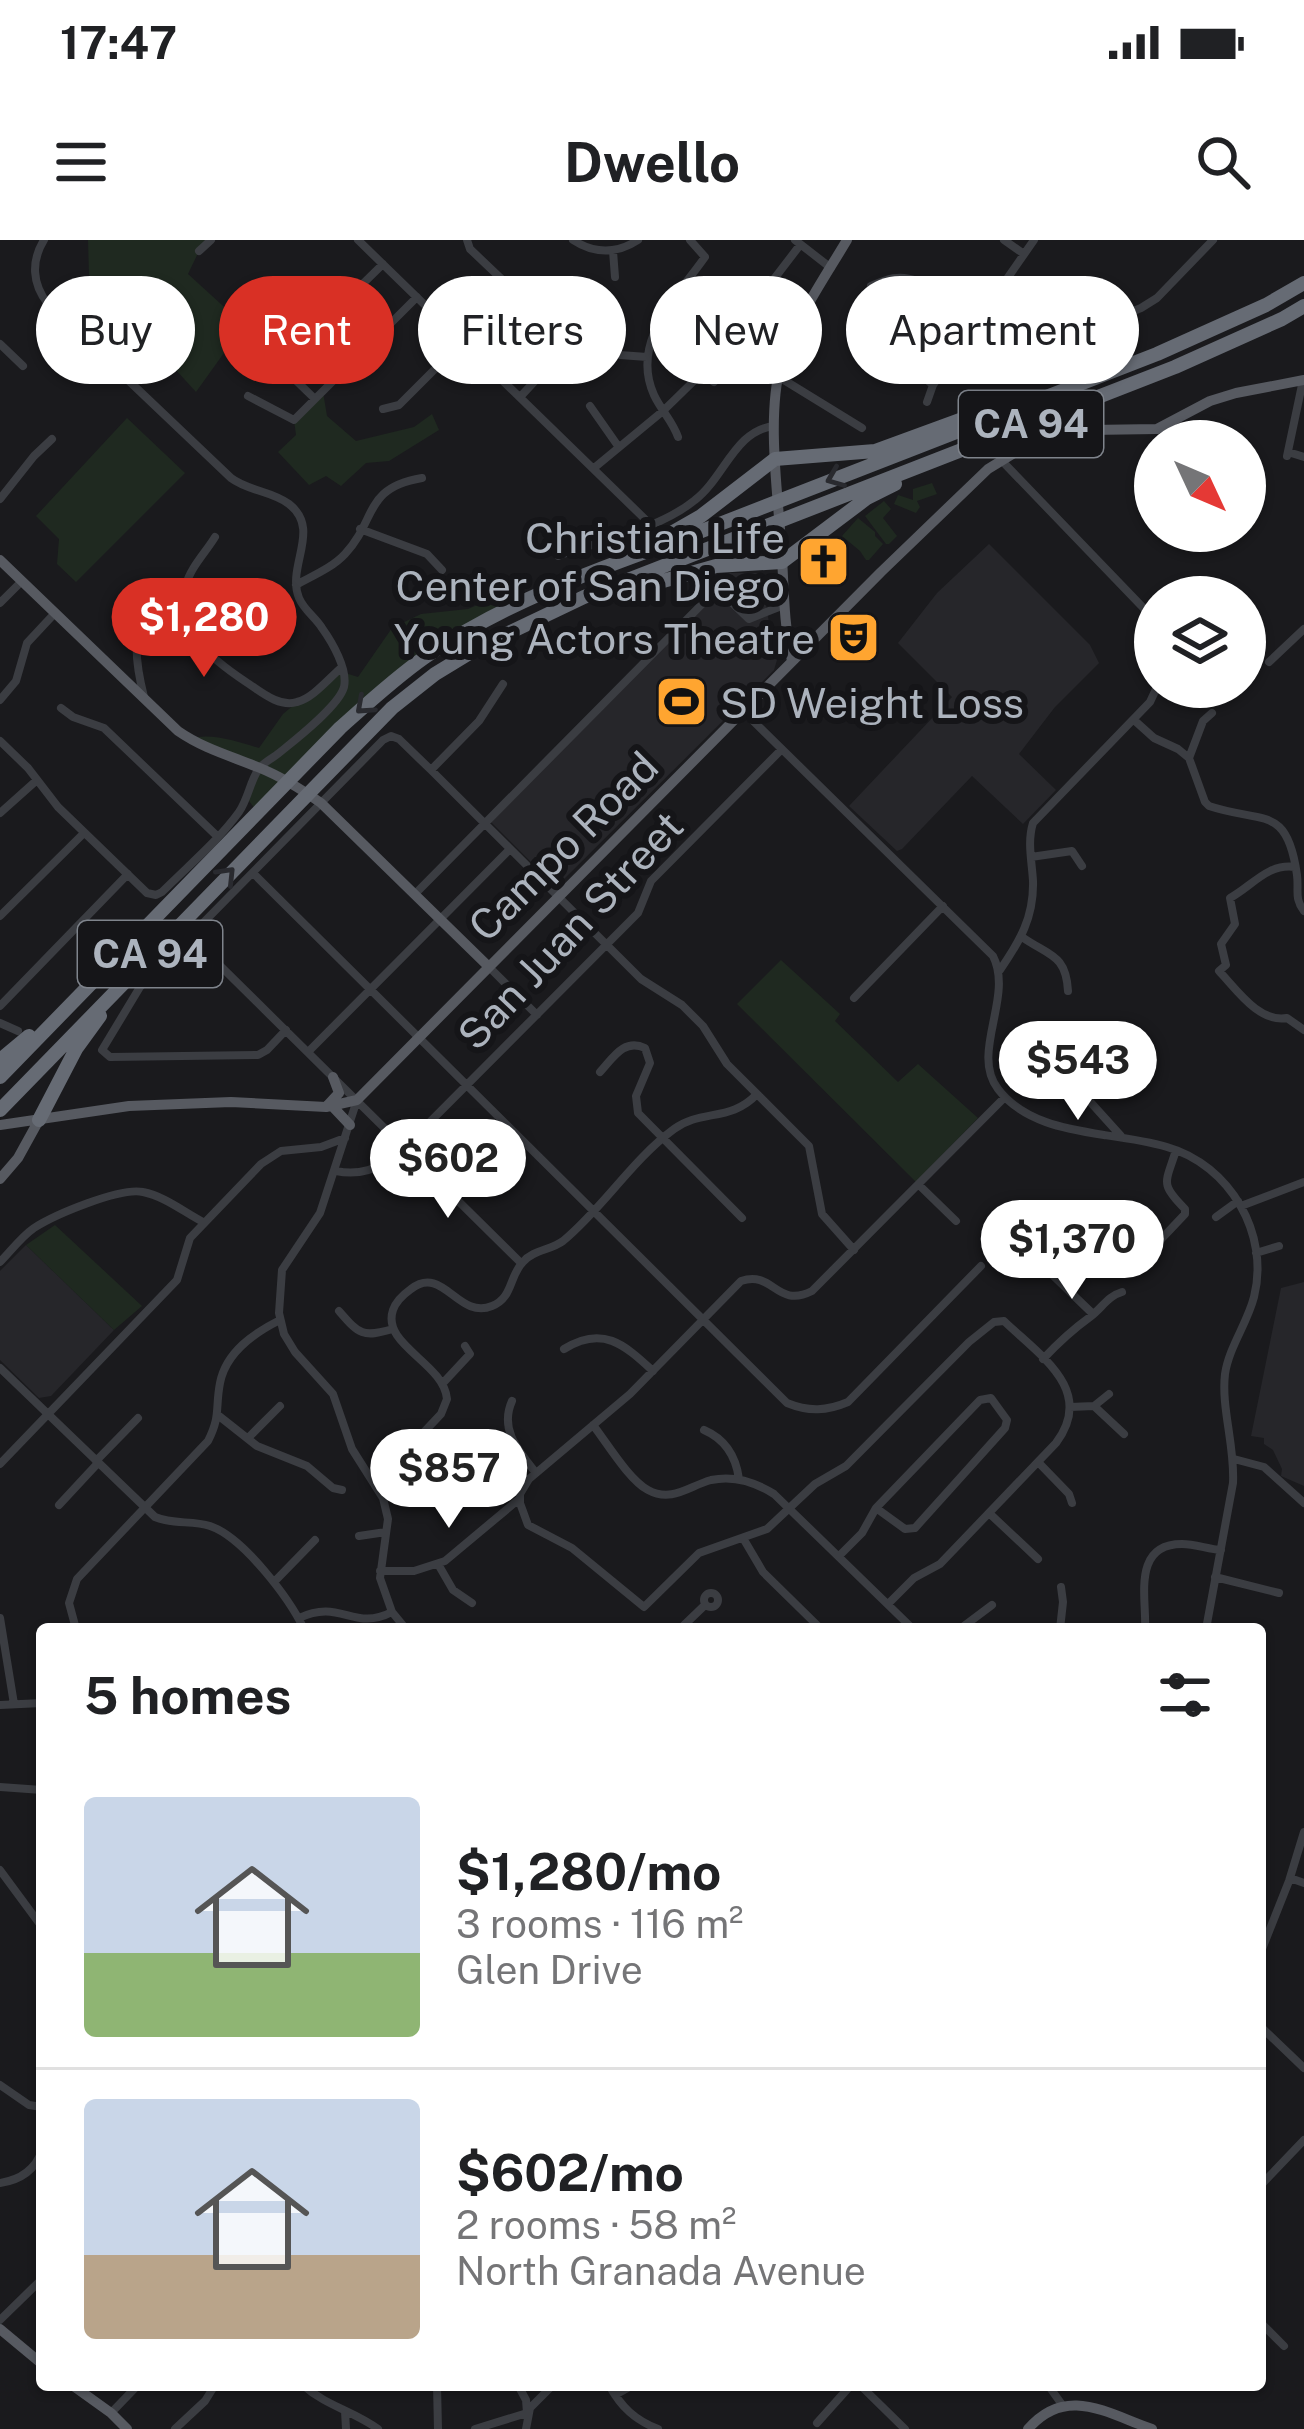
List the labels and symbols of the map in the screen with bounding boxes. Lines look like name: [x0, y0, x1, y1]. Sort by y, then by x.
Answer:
road number: CA 94: [959, 391, 1103, 457]
north arrow: [1134, 420, 1266, 552]
one-way arrow: [826, 464, 847, 488]
place label: Christian Life Center of San Diego: [396, 513, 785, 610]
church icon: Christian Life Center of San Diego: [796, 533, 852, 589]
pin: $1,280: [106, 578, 302, 680]
theatre icon: Young Actors Theatre: [826, 610, 882, 666]
place label: Young Actors Theatre: [394, 614, 815, 663]
sports icon: SD Weight Loss: [653, 674, 709, 730]
place label: SD Weight Loss: [720, 678, 1024, 727]
one-way arrow: [356, 692, 378, 713]
street label: Campo Road: [459, 742, 667, 950]
street label: San Juan Street: [447, 801, 693, 1059]
one-way arrow: [213, 867, 235, 888]
road number: CA 94: [78, 921, 222, 987]
pin: $543: [1007, 1021, 1149, 1123]
pin: $602: [377, 1119, 519, 1221]
pin: $1,370: [974, 1200, 1170, 1302]
pin: $857: [378, 1429, 520, 1531]

